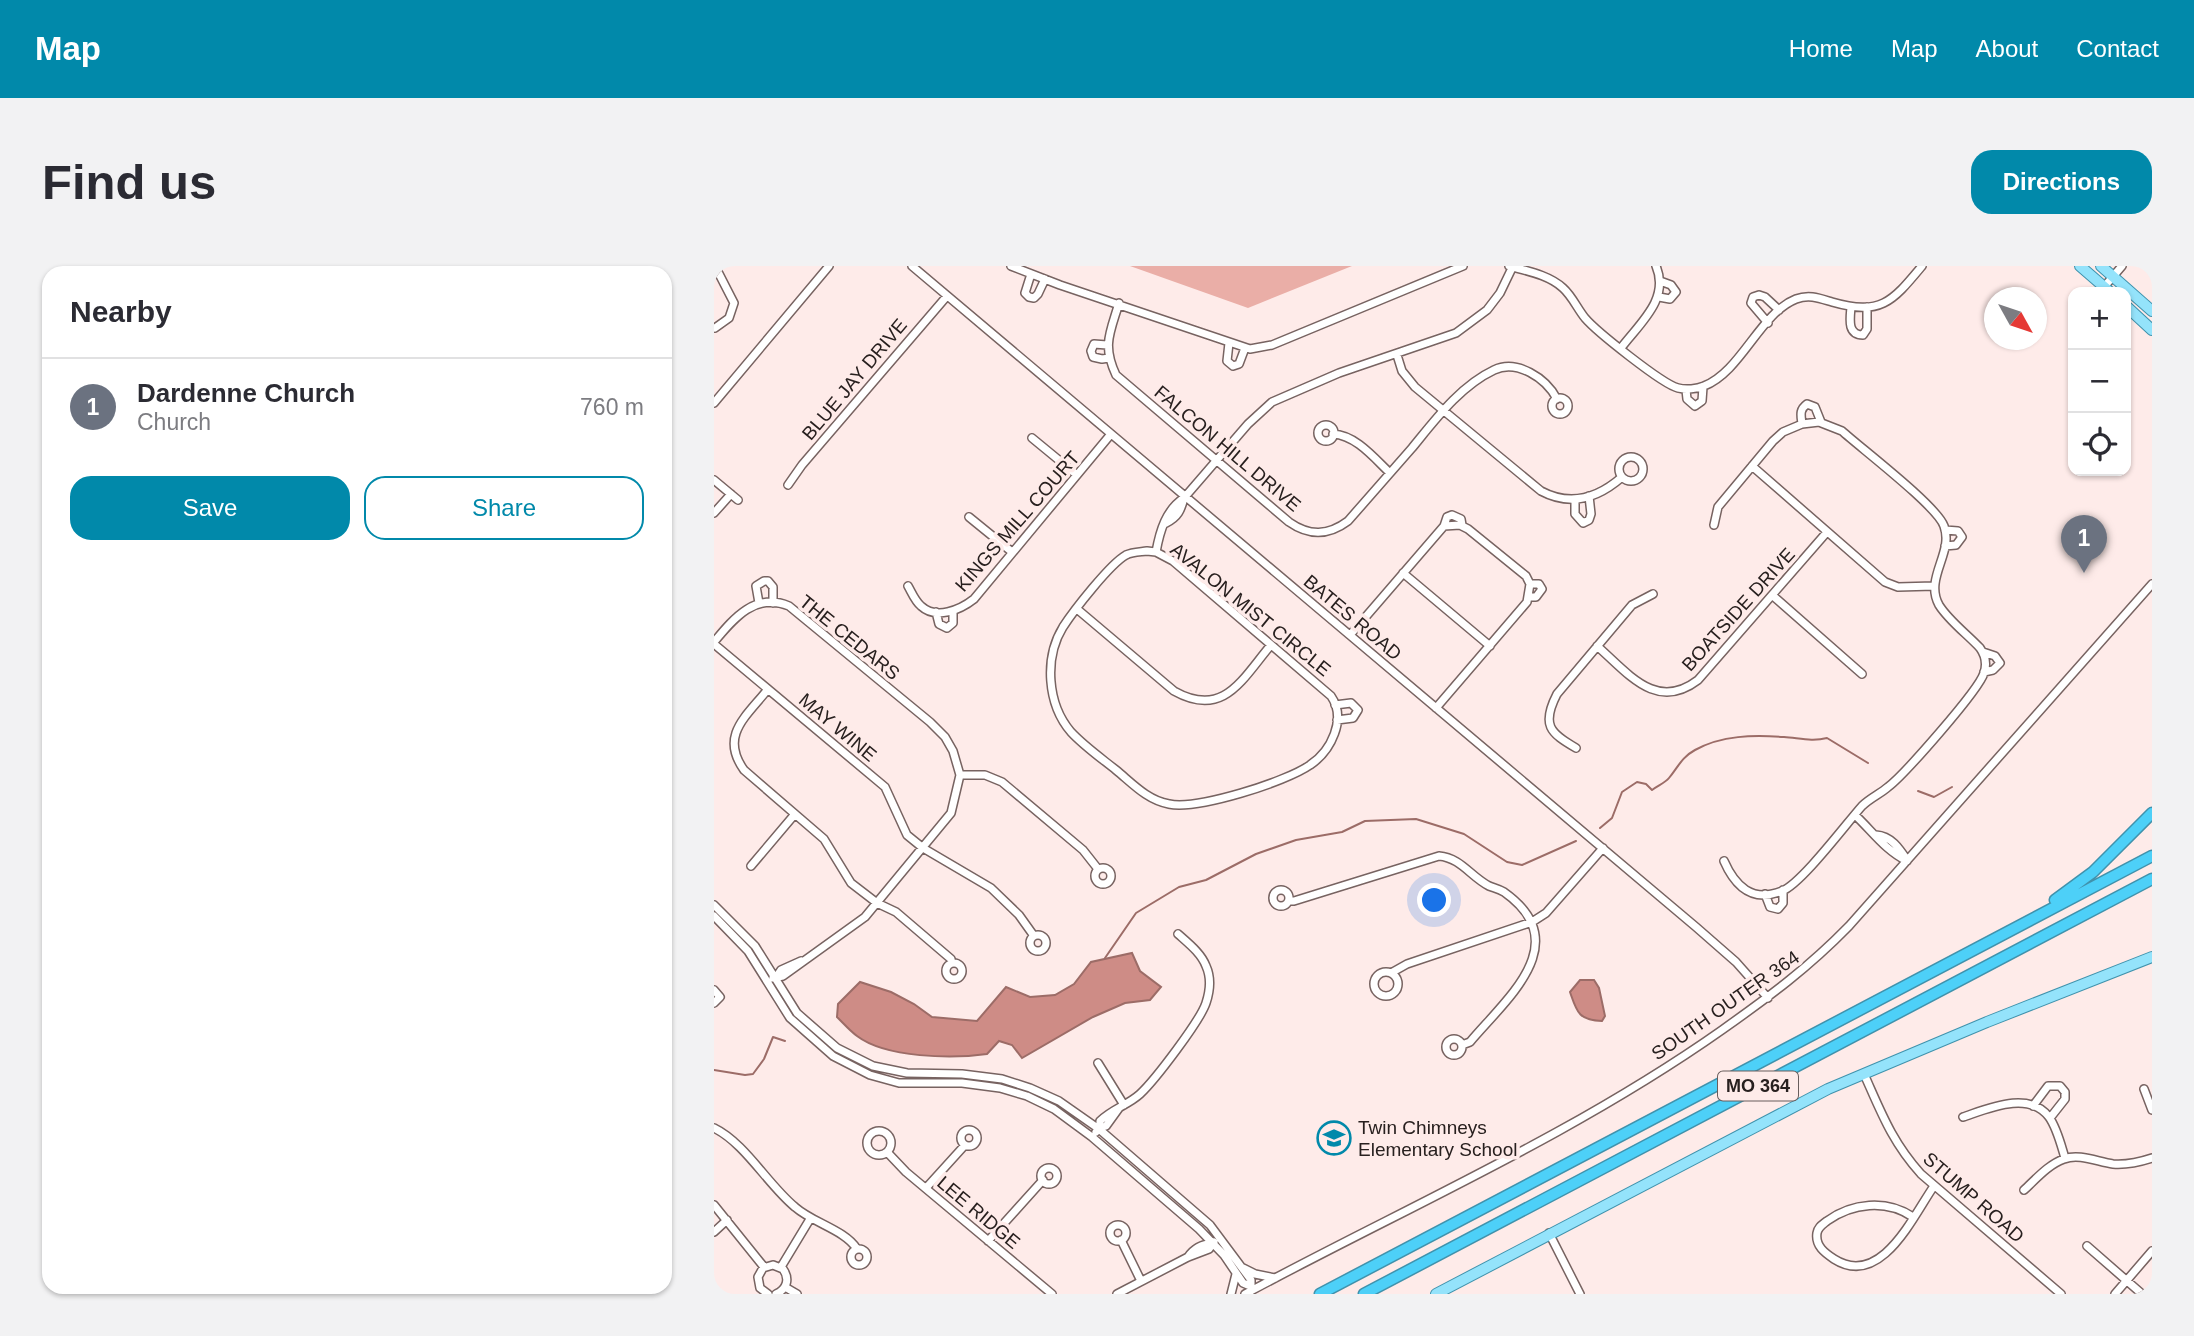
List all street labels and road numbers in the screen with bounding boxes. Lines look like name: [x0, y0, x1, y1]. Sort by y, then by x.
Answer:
street label: BLUE JAY DRIVE: [798, 315, 911, 444]
street label: FALCON HILL DRIVE: [1150, 381, 1305, 516]
street label: KINGS MILL COURT: [951, 447, 1084, 596]
street label: AVALON MIST CIRCLE: [1167, 538, 1335, 680]
street label: BOATSIDE DRIVE: [1678, 544, 1799, 675]
street label: BATES ROAD: [1300, 570, 1406, 664]
street label: THE CEDARS: [795, 591, 904, 684]
street label: MAY WINE: [795, 689, 881, 766]
street label: SOUTH OUTER 364: [1647, 946, 1803, 1064]
road number: MO 364: [1718, 1072, 1798, 1100]
street label: STUMP ROAD: [1919, 1148, 2028, 1247]
street label: LEE RIDGE: [933, 1172, 1024, 1253]

